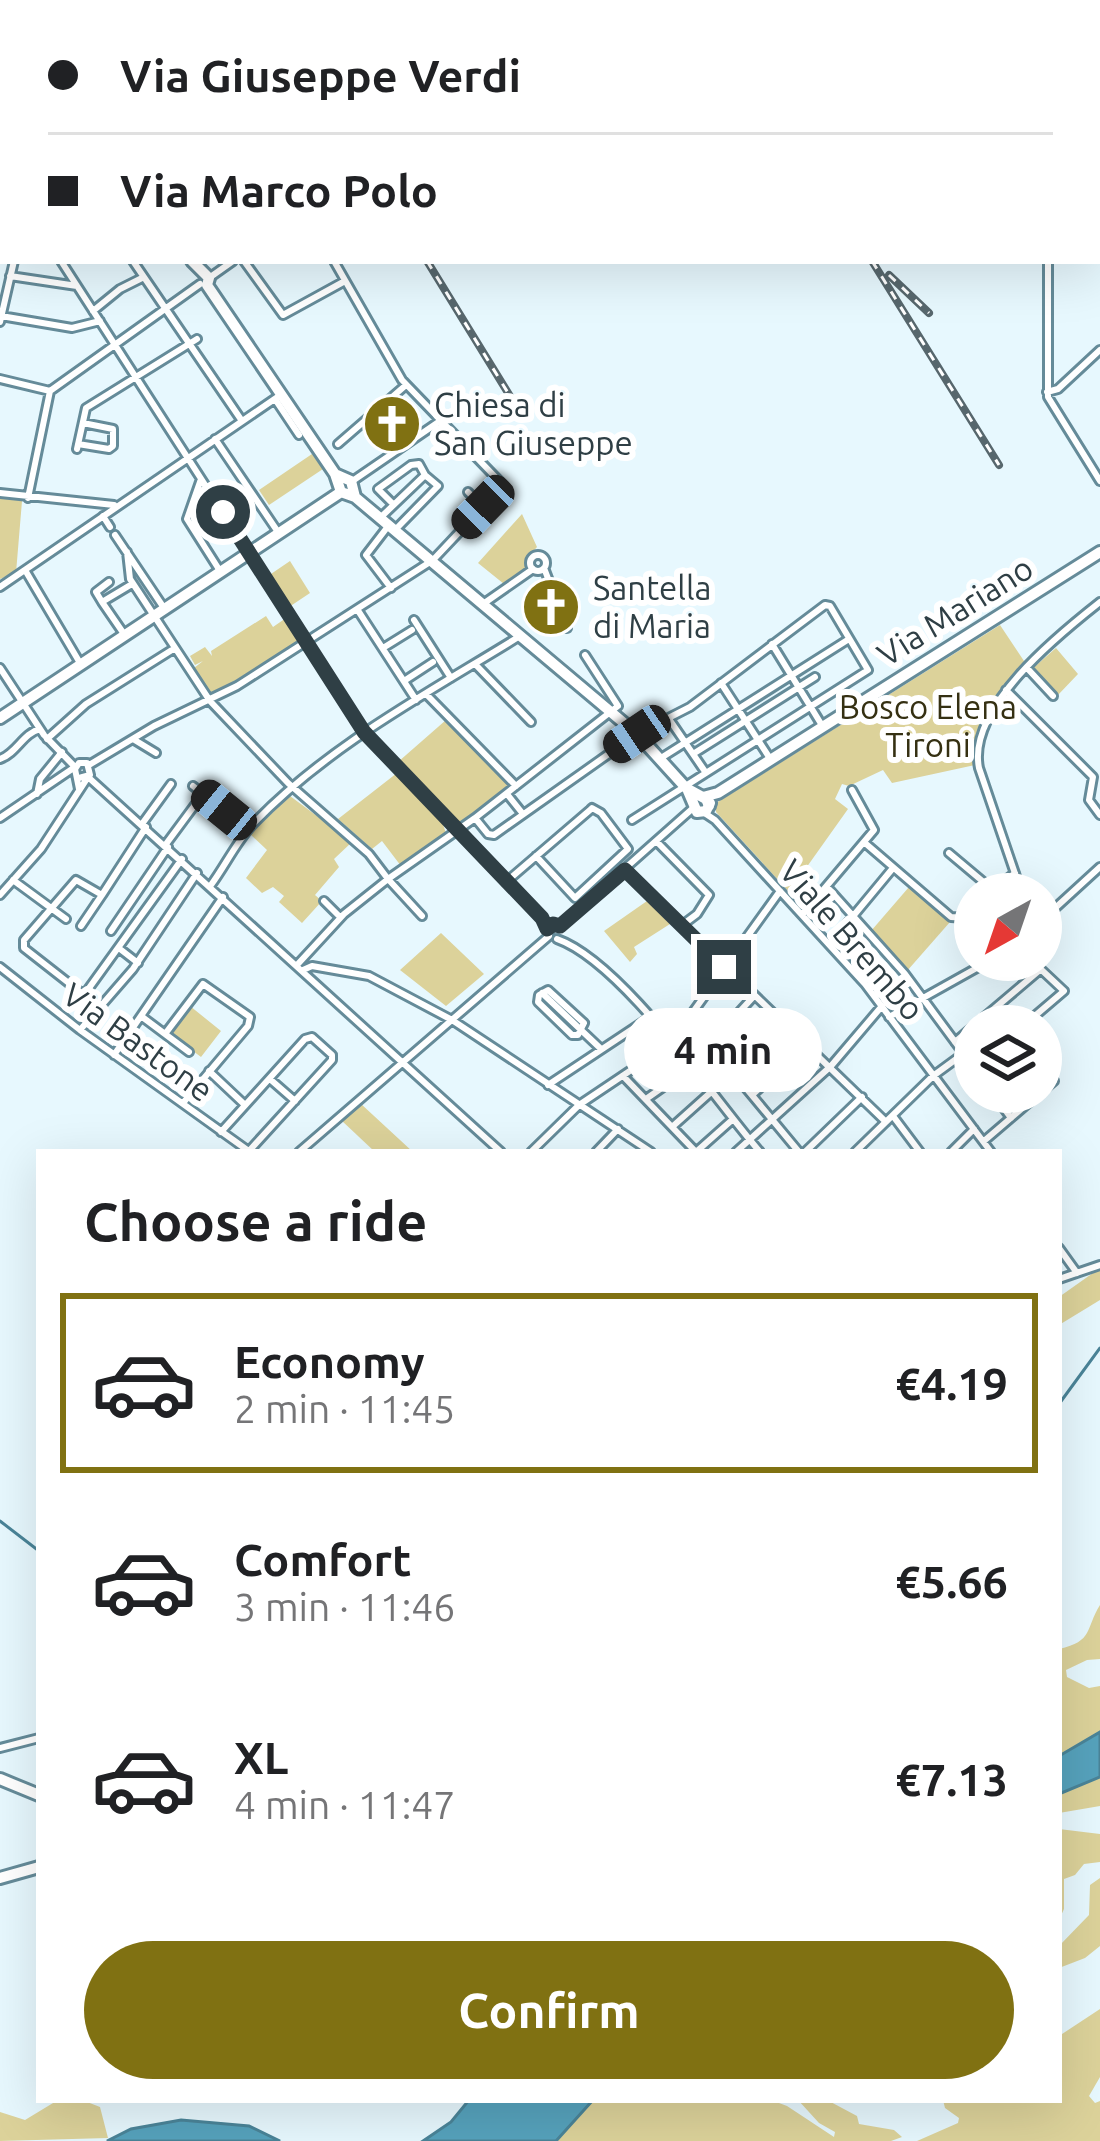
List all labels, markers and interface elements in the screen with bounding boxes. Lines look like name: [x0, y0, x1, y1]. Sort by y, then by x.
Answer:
text: Via Giuseppe Verdi: [120, 50, 521, 101]
text: Via Marco Polo: [120, 165, 438, 216]
place label: Chiesa di San Giuseppe: [434, 386, 633, 461]
church icon: Chiesa di San Giuseppe: [361, 393, 423, 455]
car: [445, 469, 521, 545]
route start: [196, 485, 250, 539]
street label: Via Mariano: [870, 548, 1039, 673]
place label: Santella di Maria: [593, 569, 712, 644]
church icon: Santella di Maria: [520, 576, 582, 638]
park label: Bosco Elena Tironi: [839, 688, 1017, 763]
car: [597, 699, 677, 769]
car: [185, 773, 263, 847]
street label: Viale Brembo: [773, 852, 932, 1027]
north arrow: [954, 873, 1062, 981]
map controls: [954, 873, 1062, 1113]
route end: [697, 940, 751, 994]
street label: Via Bastone: [56, 975, 220, 1108]
button: layers: [954, 1005, 1062, 1113]
callout: 4 min: [625, 1009, 823, 1093]
text: 4 min: [674, 1028, 772, 1071]
text: Choose a ride: [84, 1191, 427, 1251]
icon: car: [90, 1329, 198, 1437]
text: Economy: [234, 1336, 425, 1387]
text: €4.19: [895, 1358, 1008, 1409]
text: 2 min · 11:45: [234, 1387, 455, 1430]
icon: car: [90, 1527, 198, 1635]
text: Comfort: [234, 1534, 411, 1585]
text: €5.66: [895, 1556, 1008, 1607]
text: 3 min · 11:46: [234, 1585, 455, 1628]
icon: car: [90, 1725, 198, 1833]
text: XL: [234, 1732, 288, 1783]
text: €7.13: [895, 1754, 1008, 1805]
text: 4 min · 11:47: [234, 1783, 455, 1826]
button: Confirm: [84, 1941, 1014, 2079]

